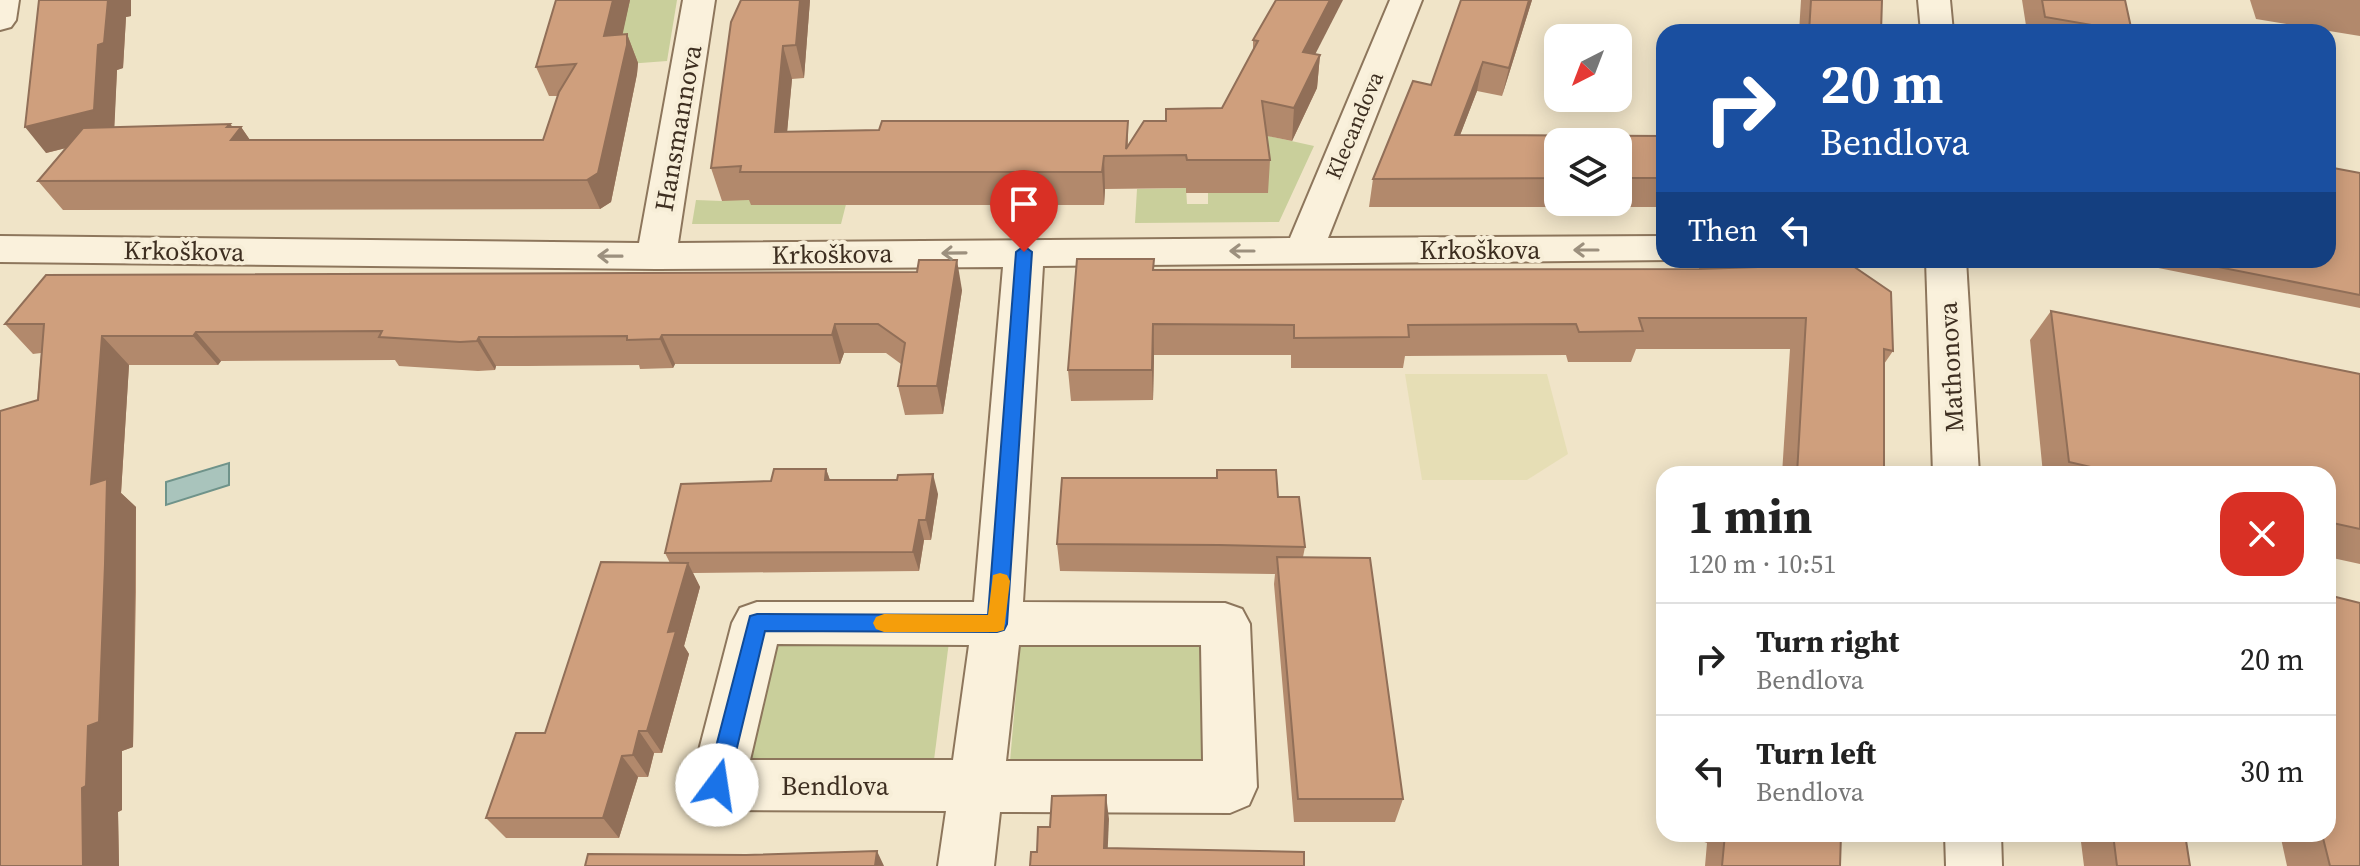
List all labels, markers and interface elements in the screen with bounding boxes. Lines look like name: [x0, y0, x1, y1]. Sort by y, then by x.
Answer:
north arrow: [1544, 24, 1632, 112]
map controls: [1544, 24, 1632, 216]
street label: Hansmannova: [646, 41, 710, 214]
text: 20 m: [1820, 45, 1943, 122]
icon: right: [1688, 56, 1792, 160]
street label: Klecandova: [1318, 66, 1390, 183]
text: Bendlova: [1820, 118, 1970, 167]
button: layers: [1544, 128, 1632, 216]
pin: [990, 170, 1058, 252]
icon: arrive: [1002, 182, 1046, 226]
icon: left: [1774, 208, 1818, 252]
text: Then: [1688, 210, 1758, 251]
street label: Krkoškova: [123, 232, 246, 270]
street label: Krkoškova: [1420, 232, 1541, 268]
street label: Krkoškova: [771, 235, 894, 273]
one-way arrow: [1573, 242, 1600, 258]
one-way arrow: [1229, 243, 1256, 259]
one-way arrow: [941, 245, 968, 260]
one-way arrow: [597, 248, 624, 263]
street label: Mathonova: [1930, 300, 1972, 433]
text: 1 min: [1688, 483, 1813, 549]
button: close: [2220, 492, 2304, 576]
text: 120 m · 10:51: [1688, 546, 1836, 582]
text: Turn right: [1756, 621, 1899, 662]
icon: right: [1688, 637, 1732, 681]
text: 20 m: [2240, 639, 2304, 680]
text: Bendlova: [1756, 662, 1864, 698]
text: Turn left: [1756, 733, 1876, 774]
position arrow: [675, 743, 759, 827]
icon: left: [1688, 749, 1732, 793]
text: 30 m: [2240, 751, 2304, 792]
street label: Bendlova: [781, 768, 890, 804]
text: Bendlova: [1756, 774, 1864, 810]

